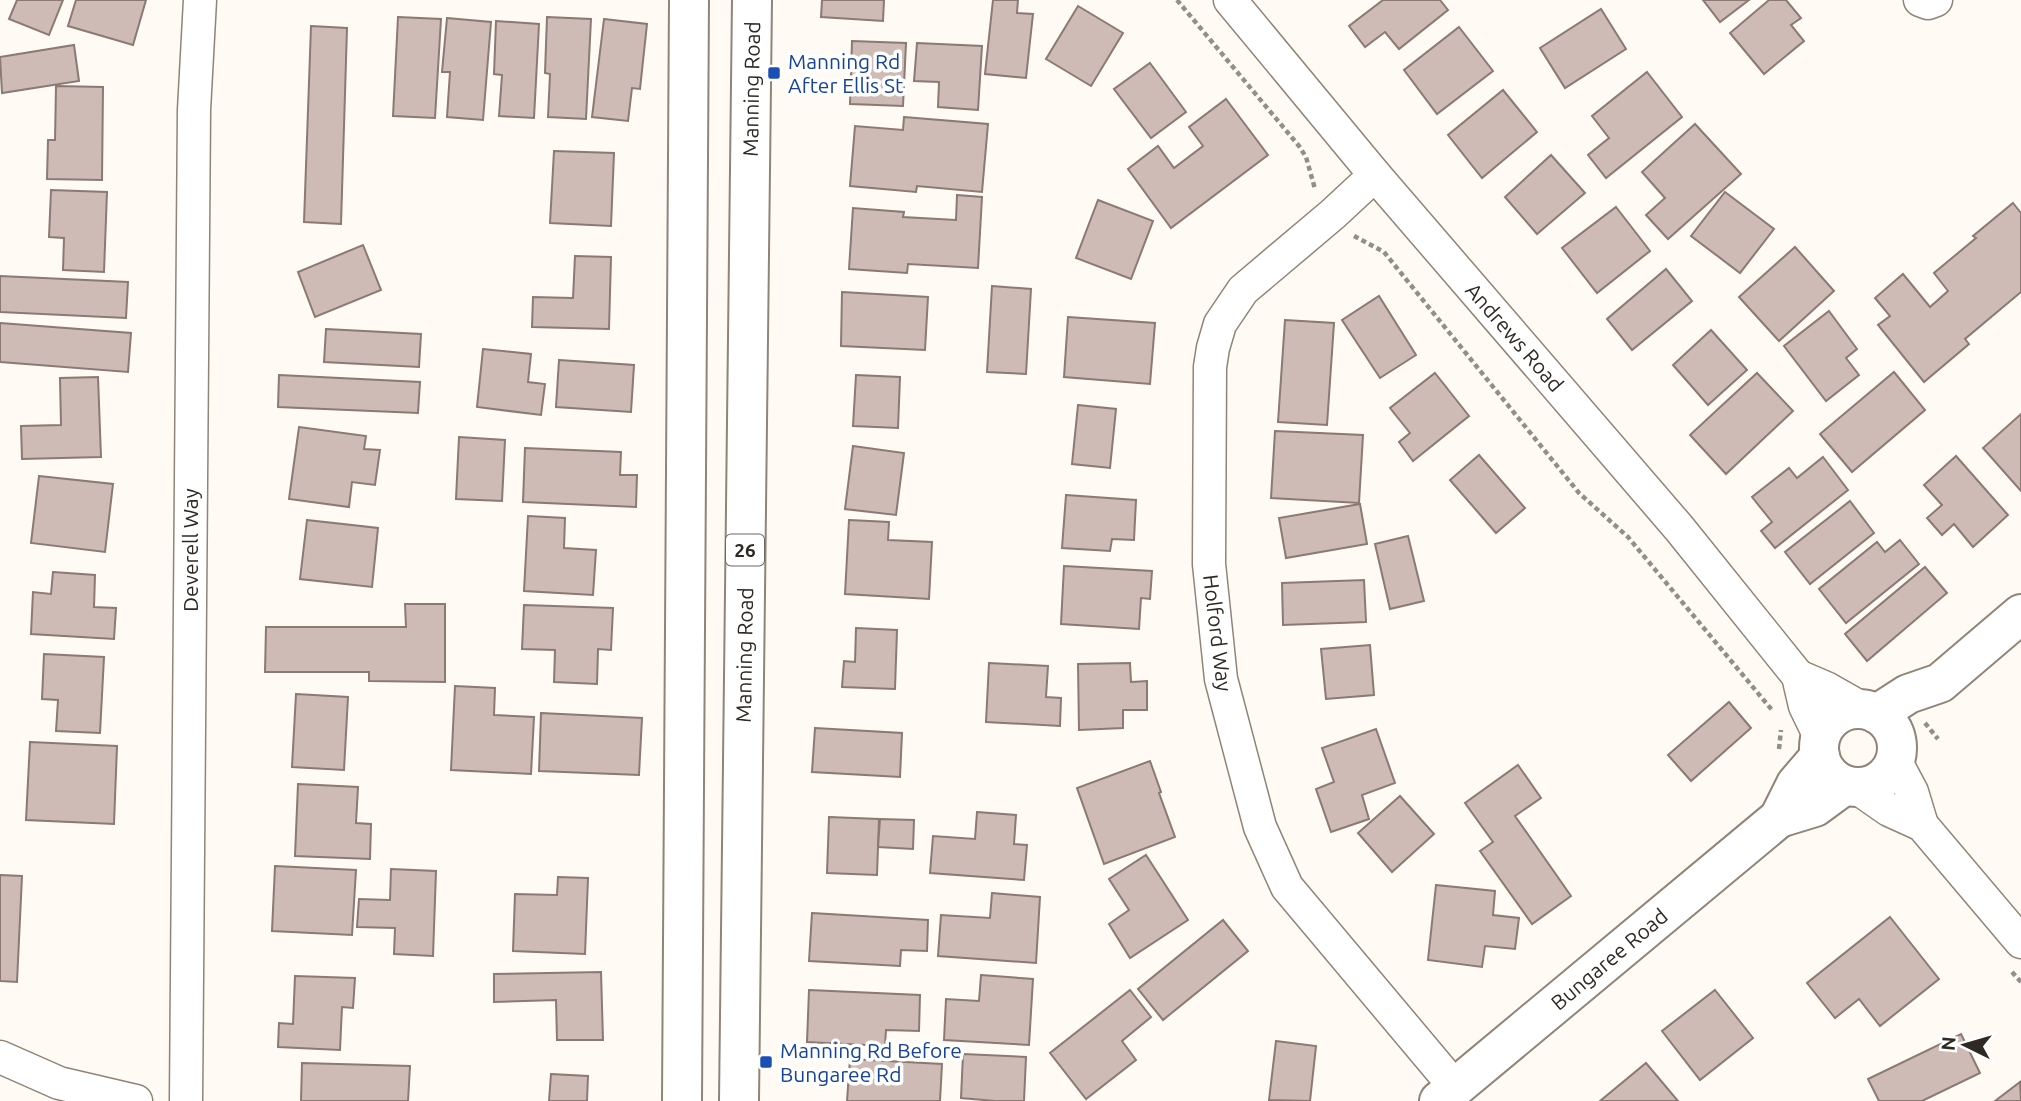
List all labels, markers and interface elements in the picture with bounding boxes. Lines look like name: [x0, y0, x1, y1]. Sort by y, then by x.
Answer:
street label: Manning Road: [738, 21, 764, 157]
place label: Manning Rd After Ellis St: [788, 49, 903, 97]
marker: Manning Rd After Ellis St: [766, 65, 782, 81]
street label: Andrews Road: [1461, 278, 1569, 396]
street label: Deverell Way: [178, 488, 202, 612]
road number: 26: [726, 534, 764, 566]
street label: Holford Way: [1199, 573, 1237, 693]
street label: Manning Road: [731, 587, 757, 723]
street label: Bungaree Road: [1546, 903, 1672, 1015]
north arrow: [1930, 1010, 2000, 1080]
text: N: [1936, 1035, 1960, 1052]
place label: Manning Rd Before Bungaree Rd: [780, 1038, 962, 1086]
marker: Manning Rd Before Bungaree Rd: [758, 1054, 774, 1070]

